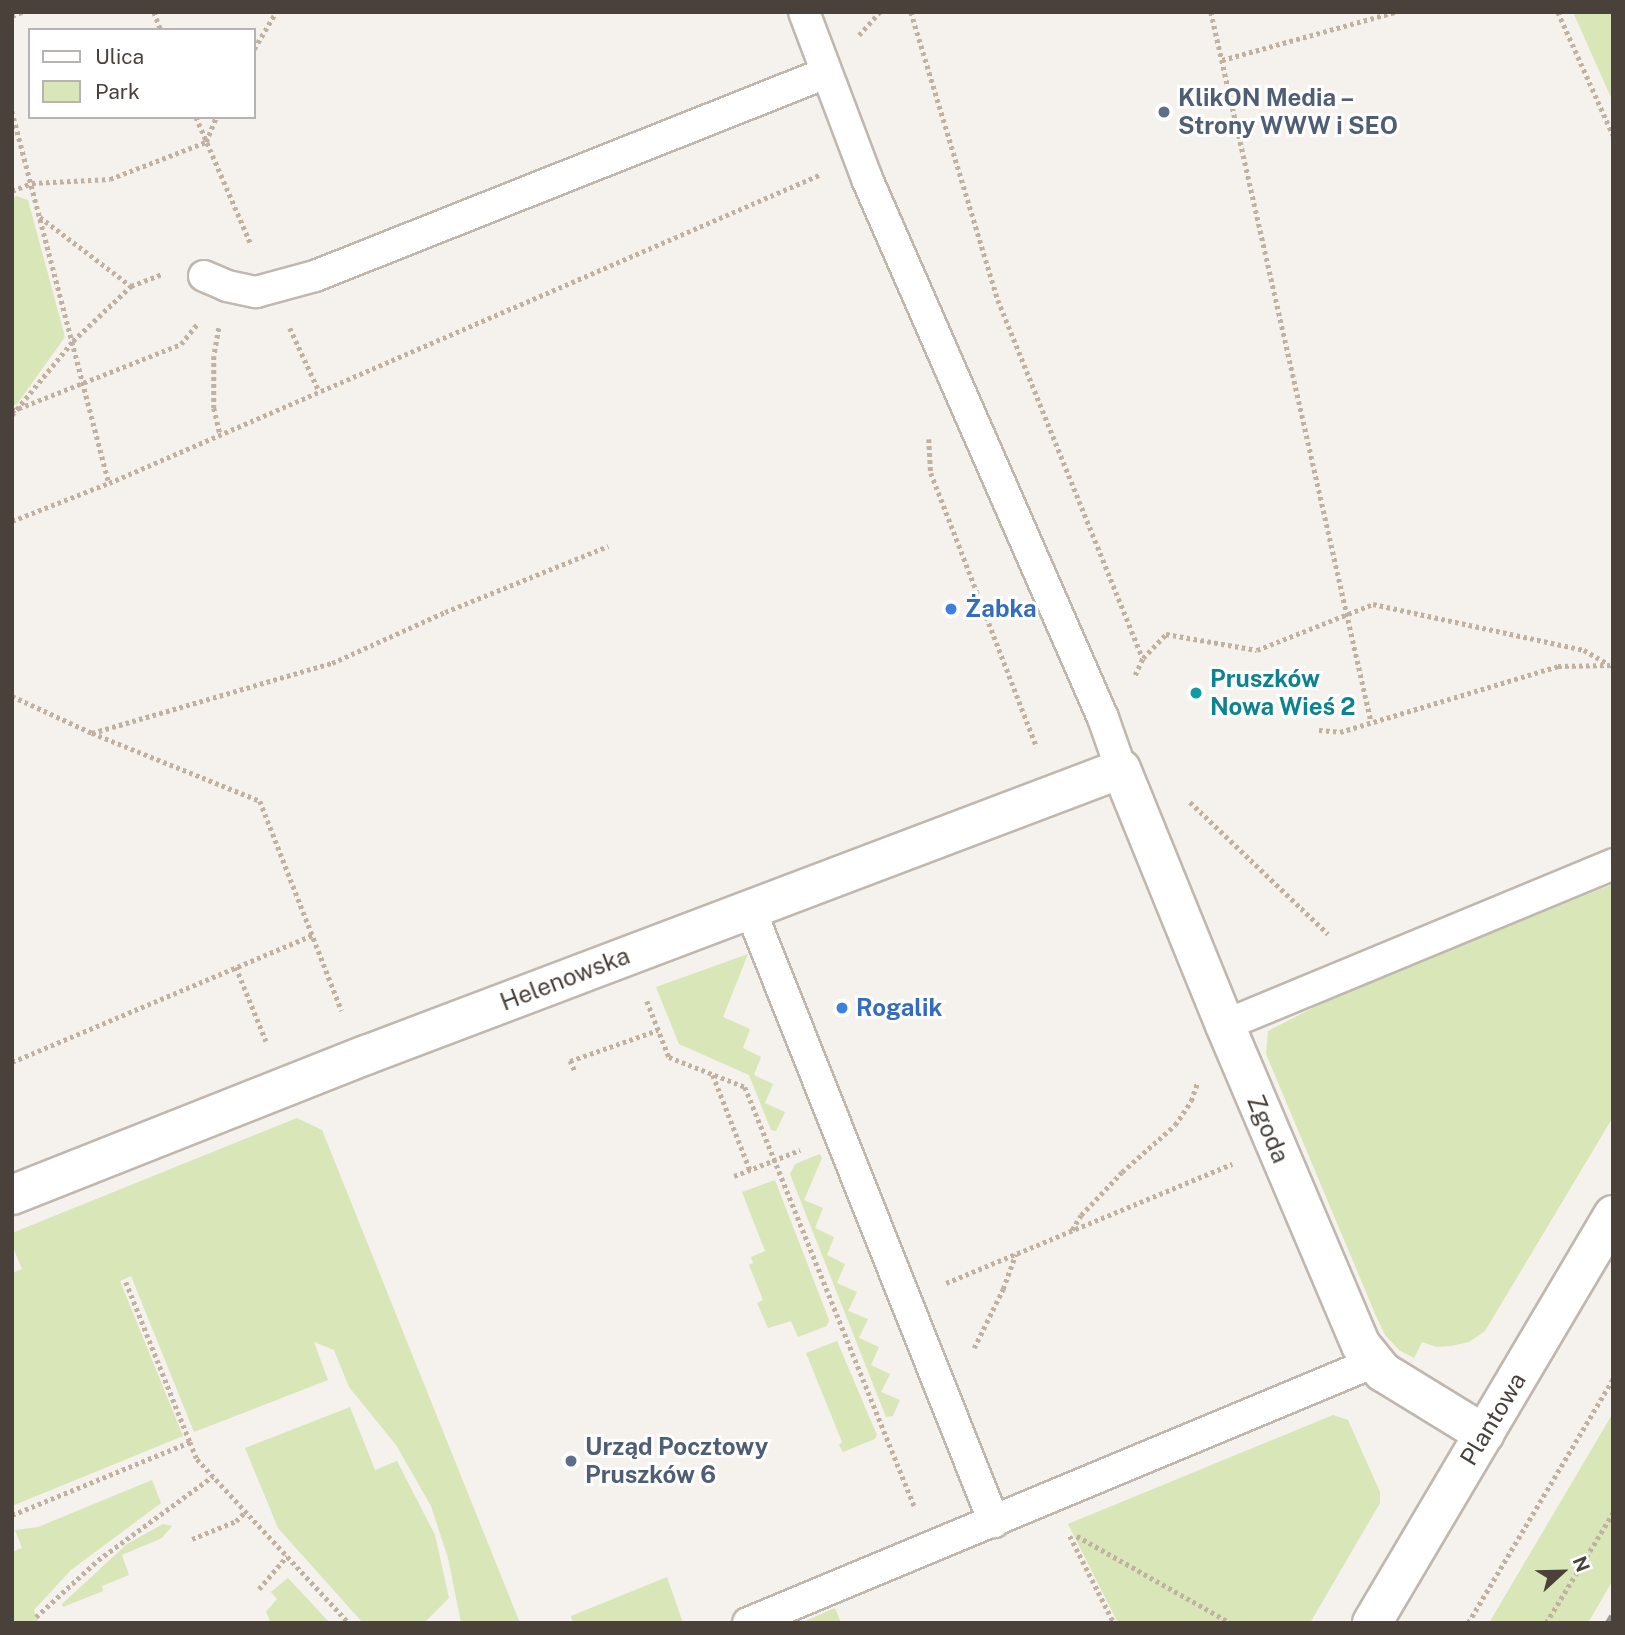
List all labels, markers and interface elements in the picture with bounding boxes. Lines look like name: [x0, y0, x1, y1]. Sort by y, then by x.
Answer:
legend: [28, 28, 256, 119]
text: Ulica: [95, 44, 144, 69]
text: Park: [95, 79, 140, 104]
place label: KlikON Media – Strony WWW i SEO: [1178, 84, 1399, 140]
marker: KlikON Media – Strony WWW i SEO: [1156, 104, 1172, 120]
place label: Żabka: [965, 595, 1037, 623]
marker: Żabka: [943, 601, 959, 617]
place label: Pruszków Nowa Wieś 2: [1210, 665, 1356, 721]
marker: Pruszków Nowa Wieś 2: [1188, 685, 1204, 701]
street label: Helenowska: [496, 941, 634, 1017]
place label: Rogalik: [856, 994, 942, 1022]
marker: Rogalik: [834, 1000, 850, 1016]
street label: Zgoda: [1241, 1091, 1295, 1167]
street label: Plantowa: [1454, 1367, 1532, 1471]
place label: Urząd Pocztowy Pruszków 6: [585, 1433, 768, 1489]
marker: Urząd Pocztowy Pruszków 6: [563, 1453, 579, 1469]
north arrow: [1527, 1537, 1597, 1607]
text: N: [1568, 1553, 1594, 1575]

